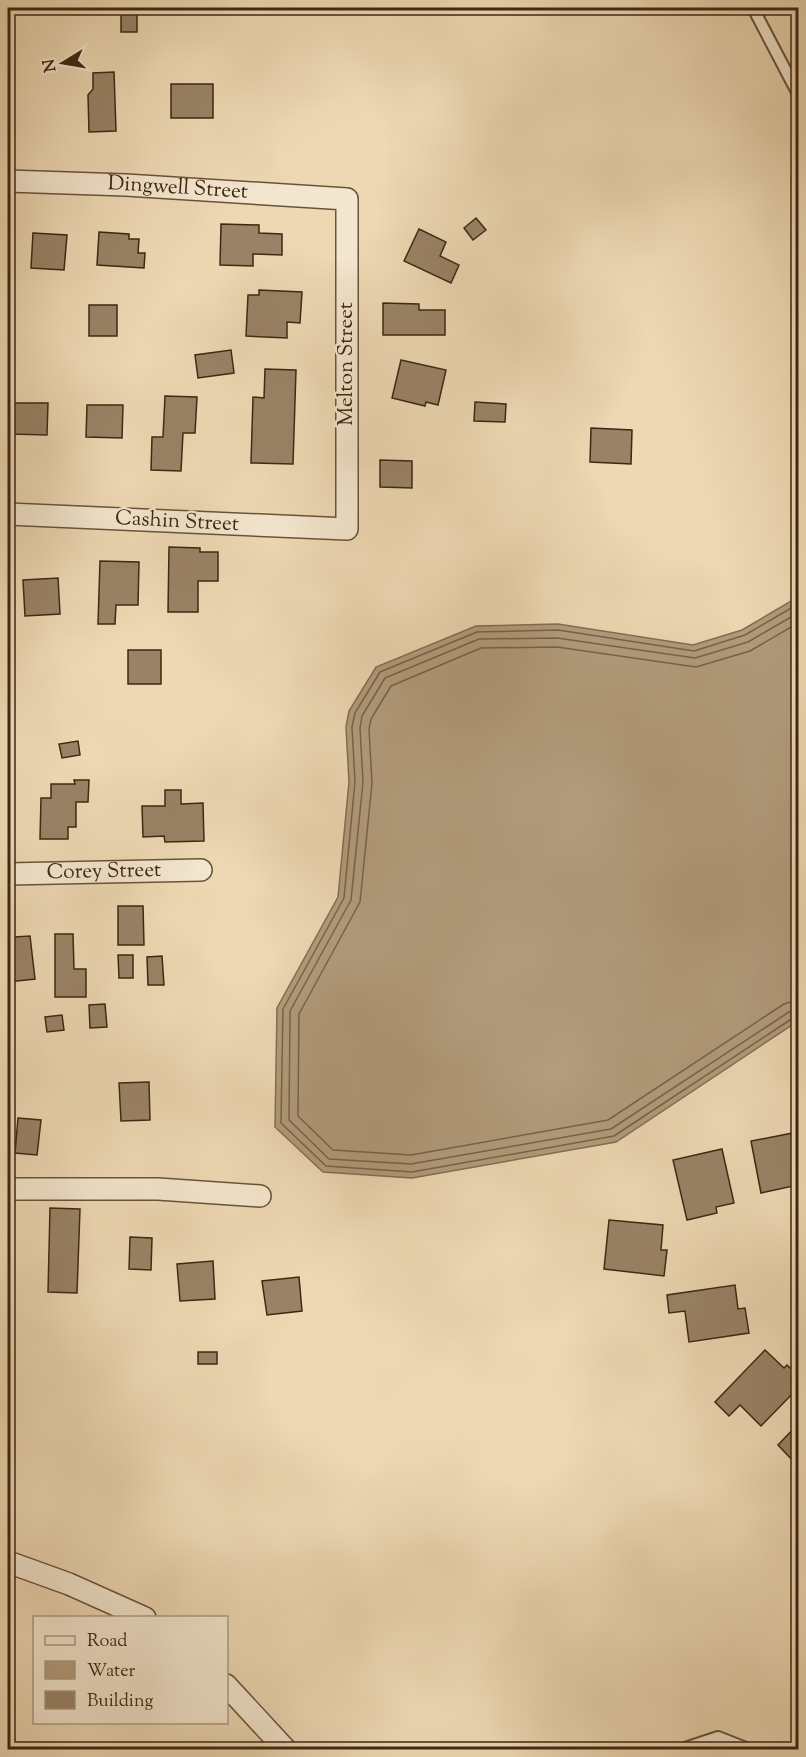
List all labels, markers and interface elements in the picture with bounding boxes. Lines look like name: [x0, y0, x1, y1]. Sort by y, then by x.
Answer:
north arrow: [33, 33, 93, 93]
text: N: [38, 57, 63, 74]
street label: Dingwell Street: [107, 169, 249, 208]
street label: Melton Street: [332, 302, 362, 426]
street label: Cashin Street: [114, 504, 240, 540]
street label: Corey Street: [46, 856, 161, 888]
legend: [33, 1616, 228, 1724]
text: Road: [87, 1629, 127, 1655]
text: Water: [87, 1659, 136, 1685]
text: Building: [87, 1689, 153, 1715]

